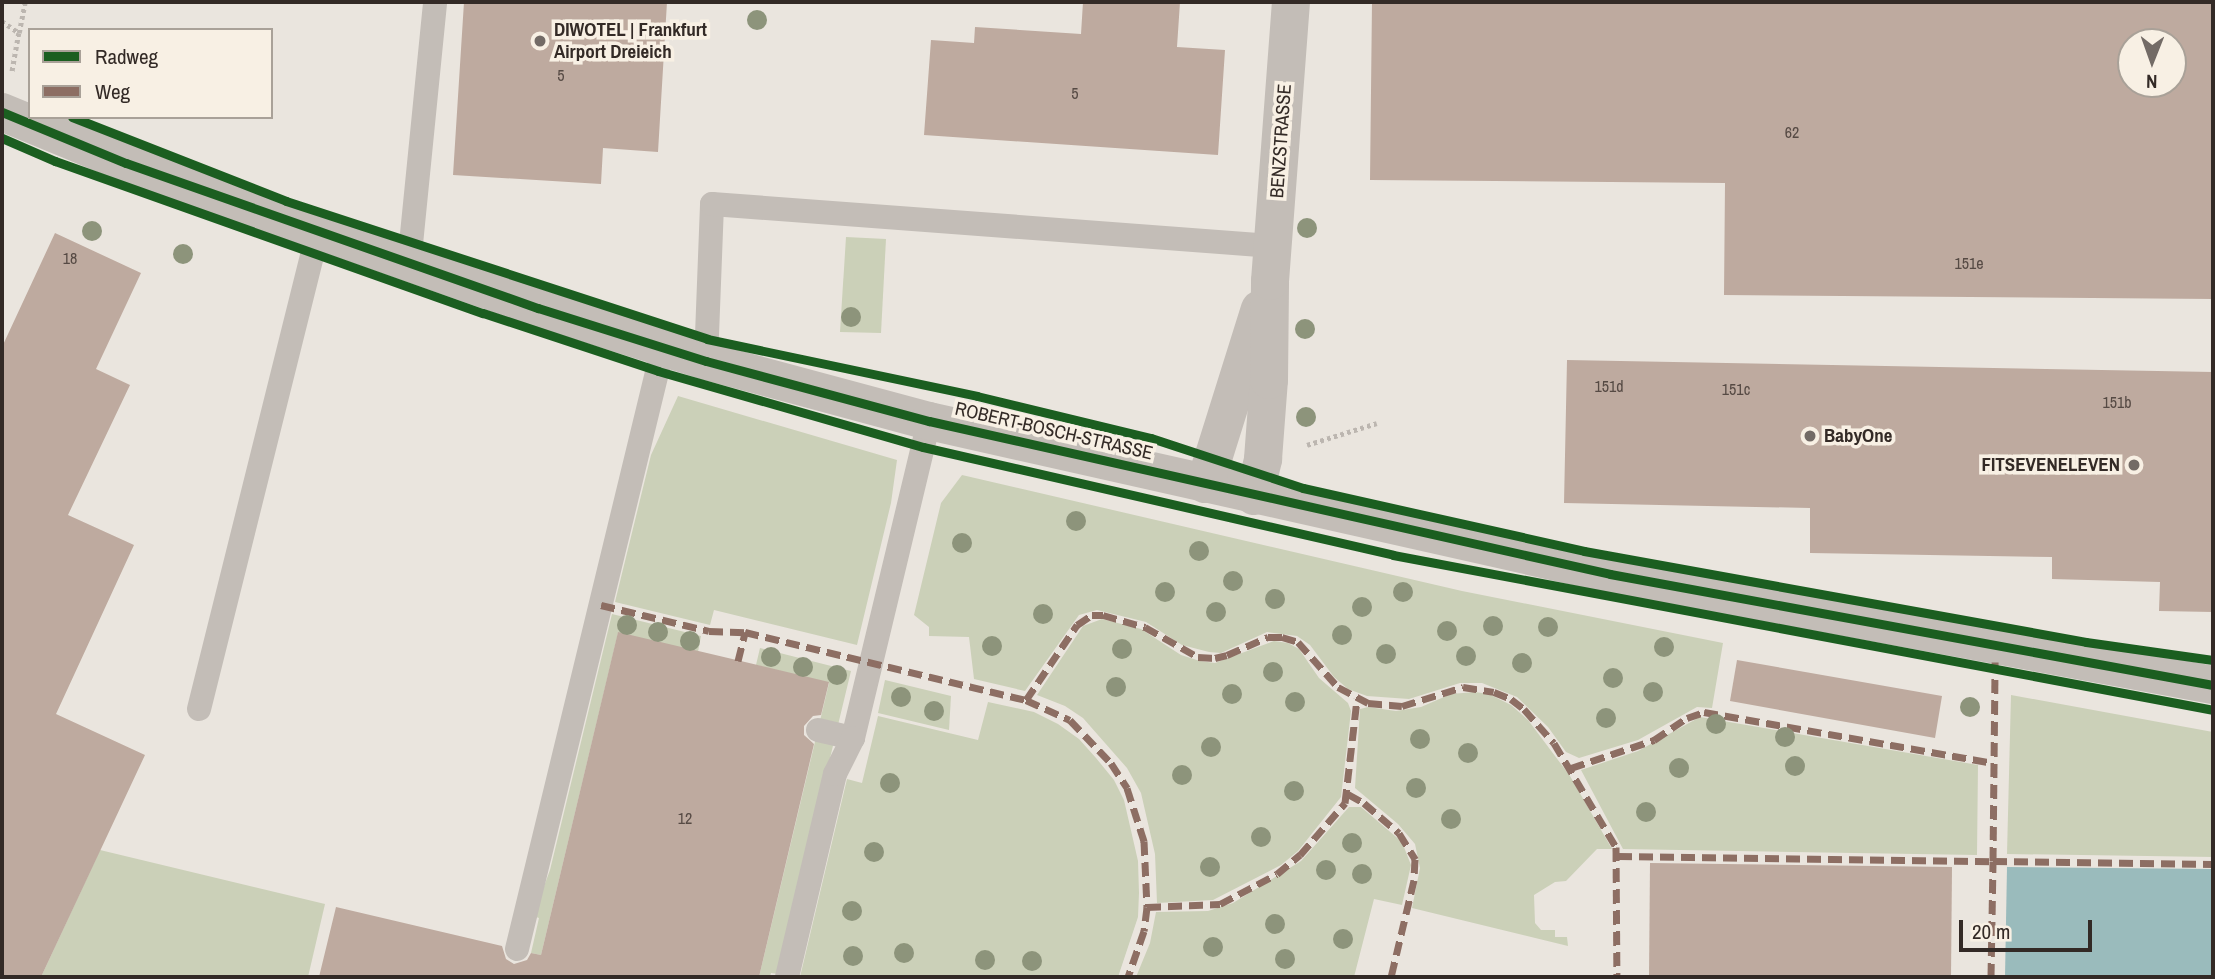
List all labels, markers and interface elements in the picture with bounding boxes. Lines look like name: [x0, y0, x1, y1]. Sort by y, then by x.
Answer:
place label: DIWOTEL | Frankfurt Airport Dreieich: [554, 19, 707, 63]
legend: [28, 28, 273, 119]
north arrow: [2117, 28, 2187, 98]
marker: DIWOTEL | Frankfurt Airport Dreieich: [532, 33, 548, 49]
text: Radweg: [95, 42, 158, 71]
house number: 5: [557, 65, 565, 85]
text: N: [2146, 69, 2158, 95]
text: Weg: [95, 77, 130, 106]
house number: 5: [1071, 83, 1079, 103]
street label: BENZSTRASSE: [1266, 83, 1296, 199]
house number: 62: [1785, 122, 1799, 142]
house number: 18: [63, 248, 77, 268]
house number: 151e: [1954, 253, 1984, 273]
house number: 151d: [1594, 376, 1624, 396]
house number: 151c: [1722, 379, 1750, 399]
house number: 151b: [2102, 392, 2132, 412]
street label: ROBERT-BOSCH-STRASSE: [953, 397, 1155, 465]
place label: BabyOne: [1824, 425, 1892, 447]
marker: BabyOne: [1802, 428, 1818, 444]
place label: FITSEVENELEVEN: [1981, 454, 2120, 476]
marker: FITSEVENELEVEN: [2126, 457, 2142, 473]
house number: 12: [678, 808, 692, 828]
scale bar: [1963, 906, 2096, 950]
text: 20 m: [1972, 917, 2010, 946]

